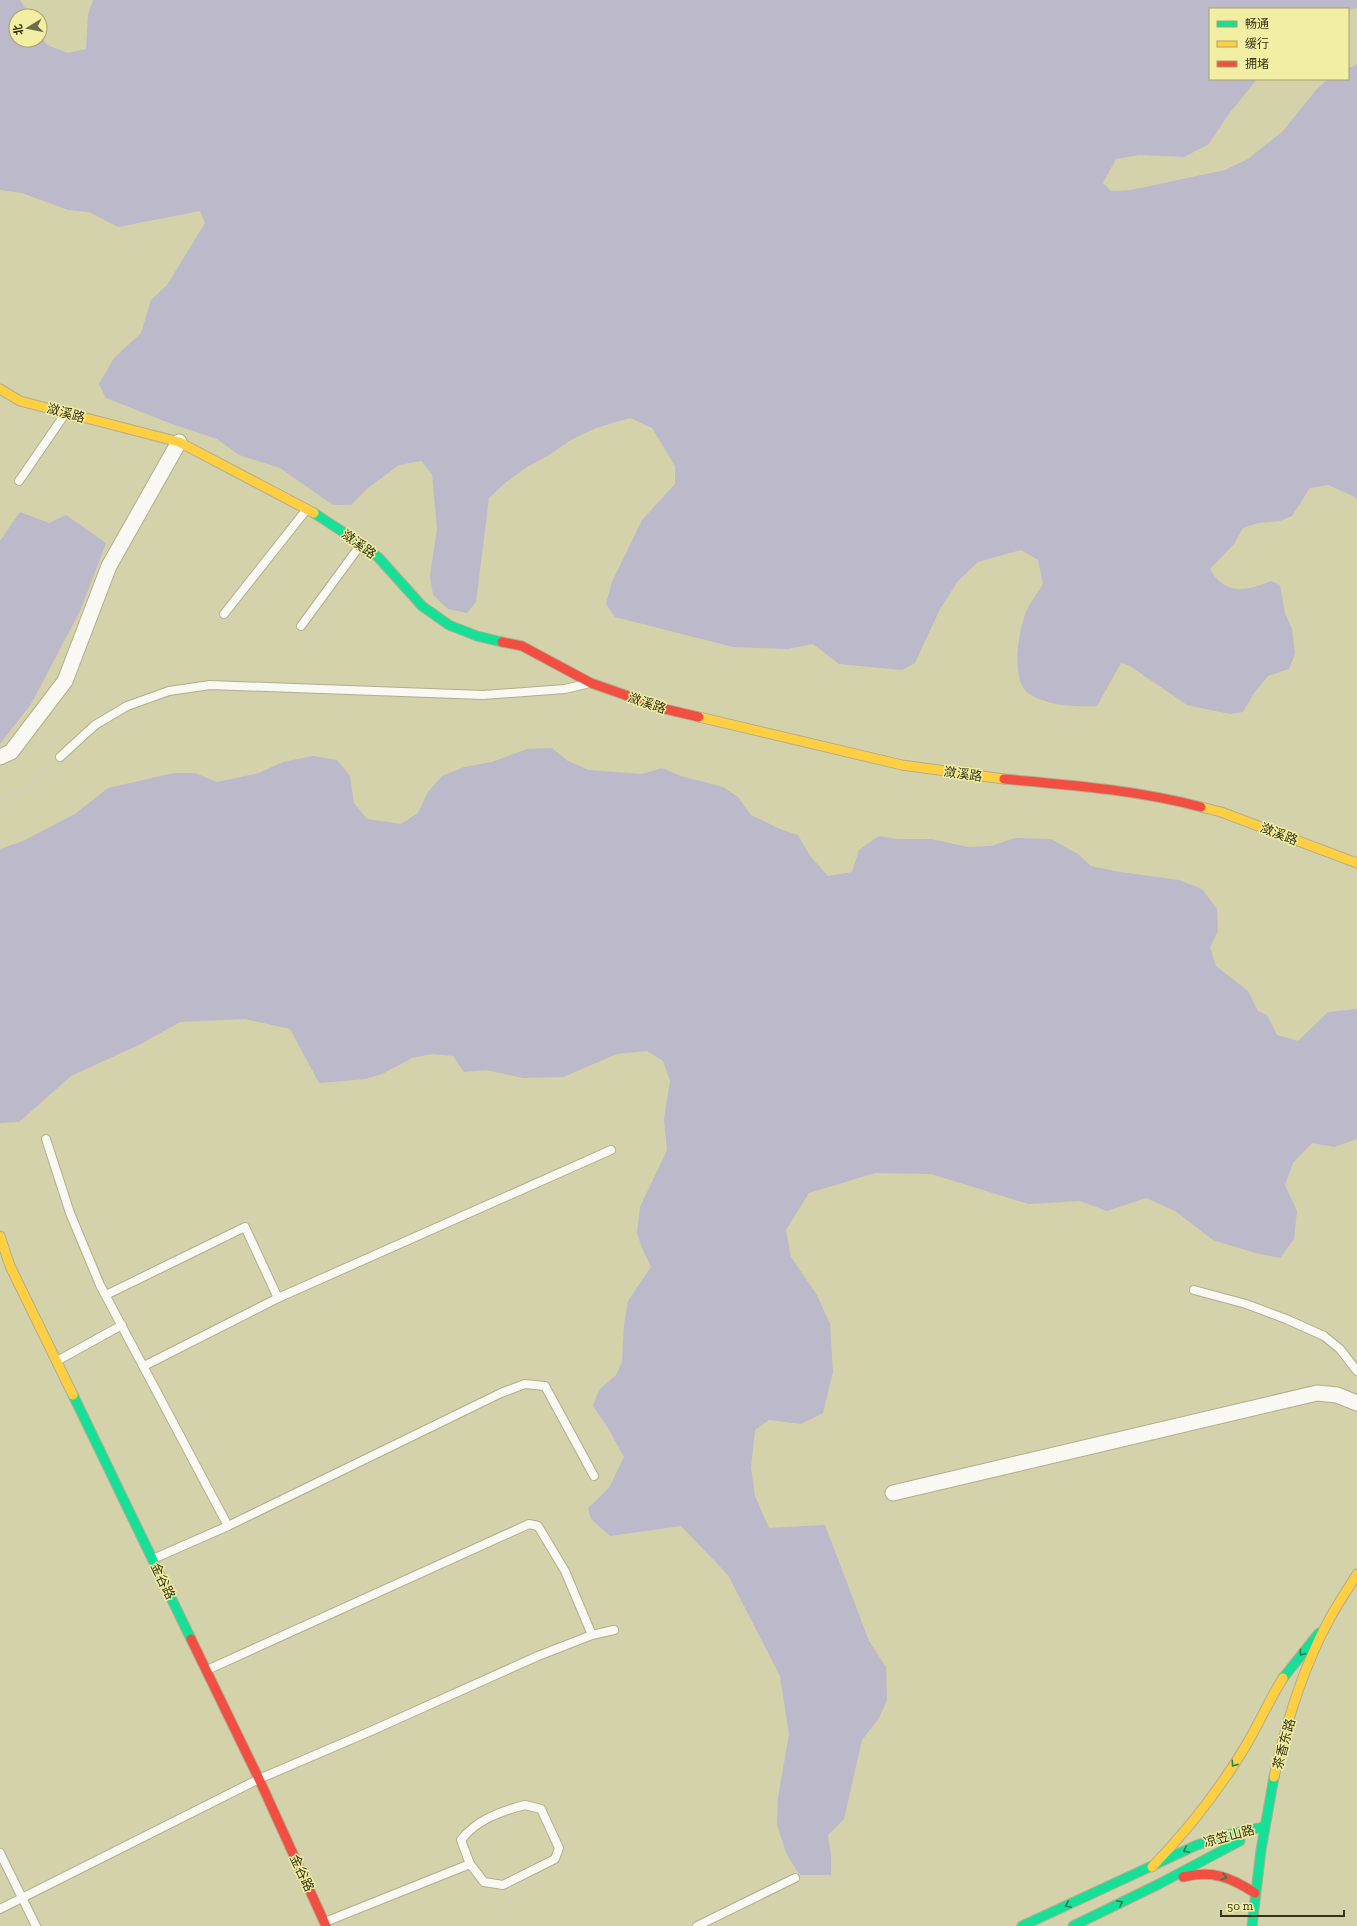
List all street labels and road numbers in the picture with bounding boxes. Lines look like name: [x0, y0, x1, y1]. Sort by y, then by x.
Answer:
street label: 潋溪路: [45, 401, 87, 425]
street label: 潋溪路: [339, 526, 379, 562]
street label: 潋溪路: [626, 690, 668, 716]
street label: 潋溪路: [943, 764, 983, 784]
street label: 潋溪路: [1258, 820, 1300, 848]
street label: 金谷路: [148, 1560, 178, 1602]
street label: 茶香东路: [1270, 1717, 1298, 1771]
street label: 凉笠山路: [1202, 1822, 1256, 1850]
street label: 金谷路: [287, 1852, 317, 1894]

